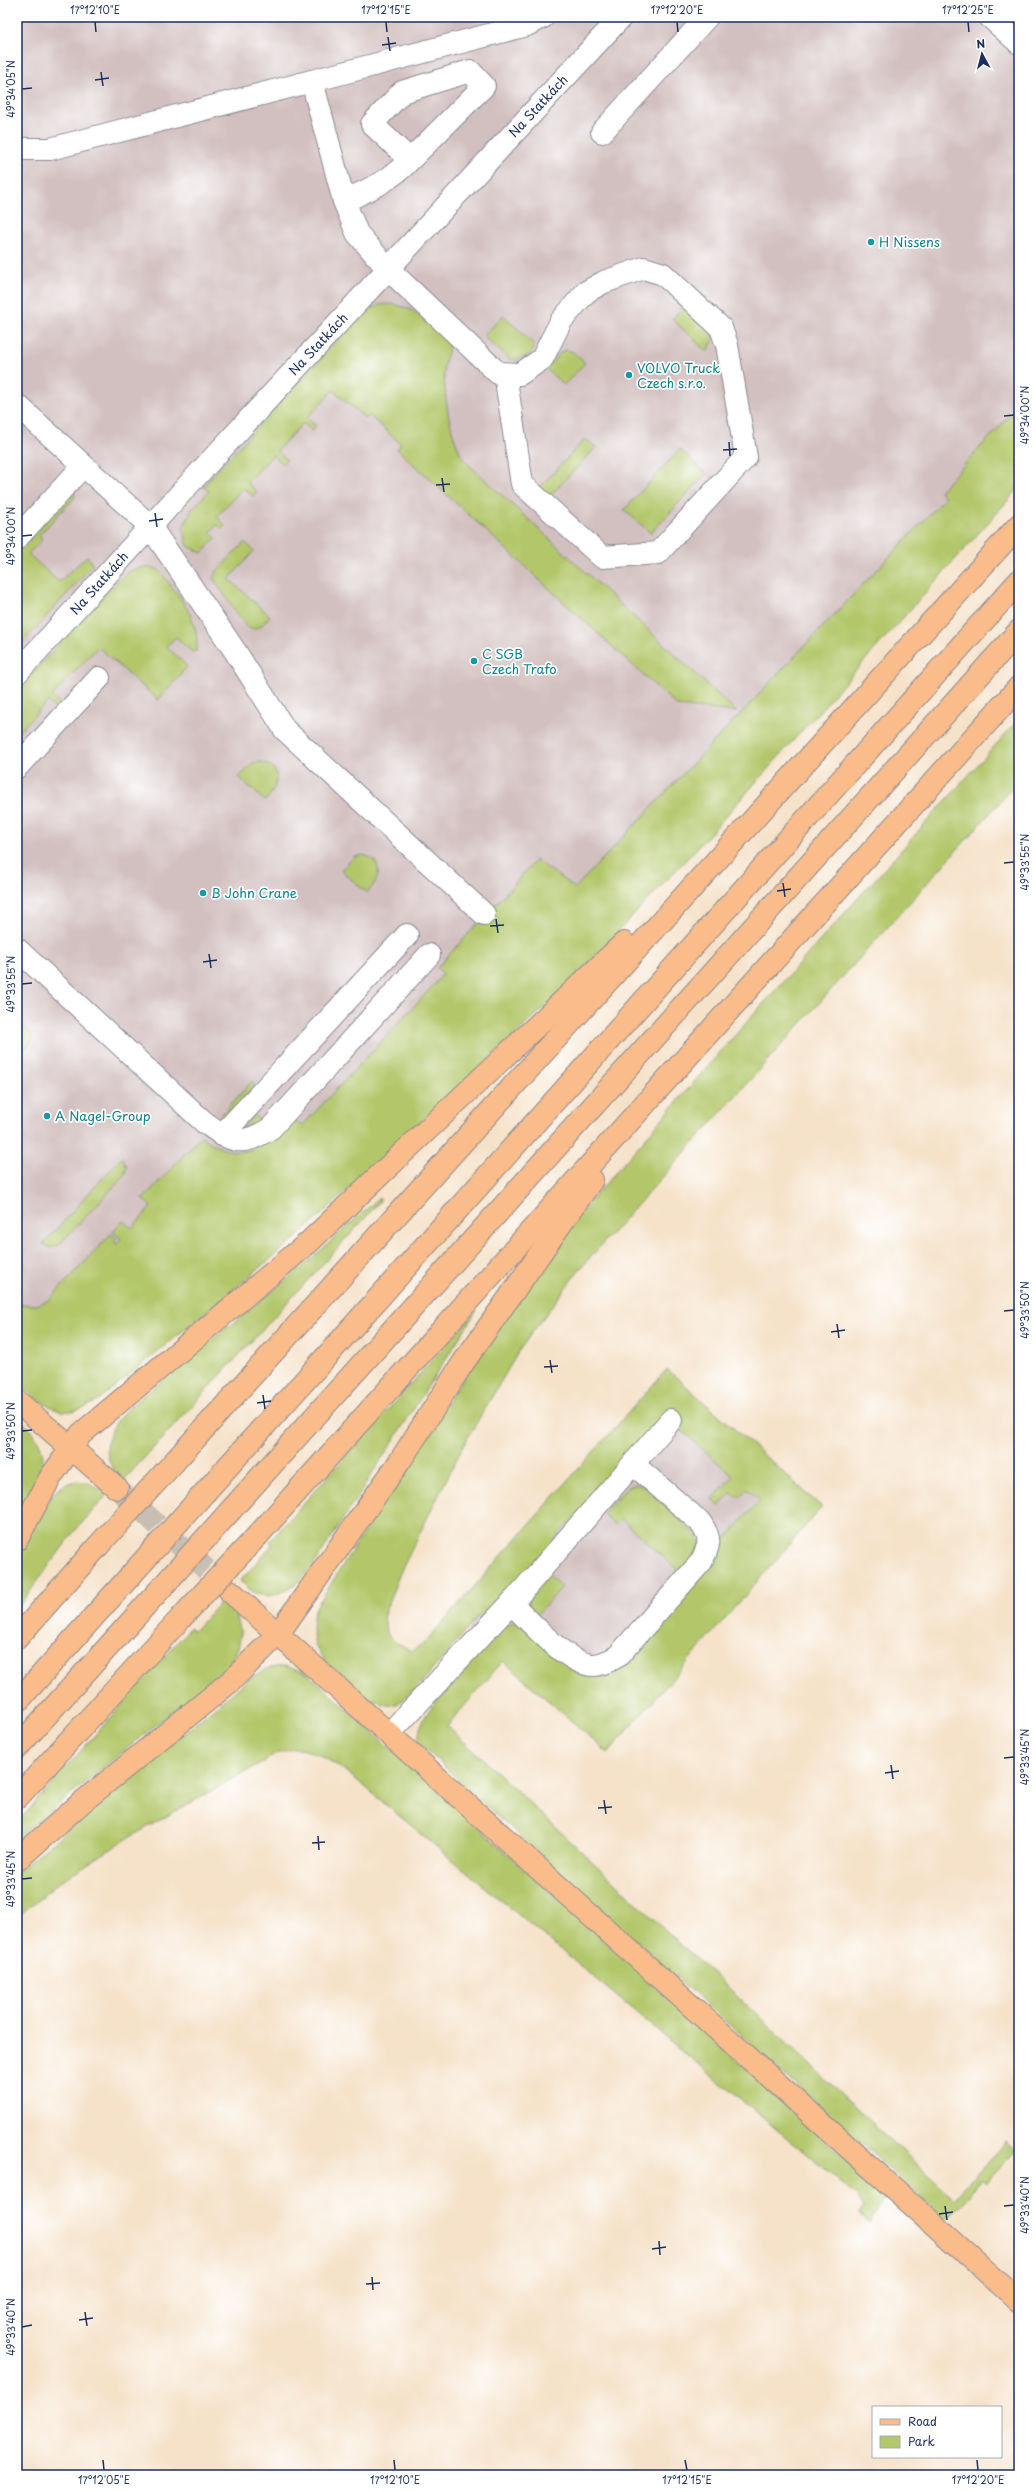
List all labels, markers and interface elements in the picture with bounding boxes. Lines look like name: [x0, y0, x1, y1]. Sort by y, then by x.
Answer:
text: 17°12'10"E: [70, 2, 120, 17]
text: 17°12'15"E: [361, 2, 411, 17]
text: 17°12'20"E: [651, 2, 703, 17]
text: 17°12'25"E: [942, 2, 994, 17]
north arrow: [962, 34, 1002, 74]
text: N: [975, 35, 986, 53]
text: 49°34'05"N: [3, 60, 18, 118]
street label: Na Statkách: [504, 70, 572, 141]
place label: H Nissens: [879, 232, 940, 251]
marker: H Nissens: [866, 237, 876, 247]
street label: Na Statkách: [284, 308, 352, 379]
place label: VOLVO Truck Czech s.r.o.: [637, 358, 720, 392]
marker: VOLVO Truck Czech s.r.o.: [624, 370, 634, 380]
text: 49°34'00"N: [1017, 386, 1032, 444]
text: 49°34'00"N: [3, 507, 18, 565]
street label: Na Statkách: [65, 547, 132, 618]
place label: C SGB Czech Trafo: [482, 644, 557, 678]
marker: C SGB Czech Trafo: [469, 656, 479, 666]
text: 49°33'55"N: [1017, 833, 1032, 890]
place label: B John Crane: [211, 883, 297, 902]
marker: B John Crane: [198, 888, 208, 898]
text: 49°33'55"N: [3, 955, 18, 1012]
place label: A Nagel-Group: [55, 1106, 151, 1125]
marker: A Nagel-Group: [42, 1111, 52, 1121]
text: 49°33'50"N: [1017, 1281, 1032, 1339]
text: 49°33'50"N: [3, 1402, 18, 1460]
text: 49°33'45"N: [1017, 1729, 1032, 1785]
text: 49°33'45"N: [3, 1851, 18, 1907]
text: 49°33'40"N: [1017, 2176, 1032, 2234]
text: 49°33'40"N: [3, 2298, 18, 2356]
legend: [872, 2406, 1002, 2458]
text: Road: [908, 2412, 937, 2430]
text: Park: [908, 2432, 935, 2450]
text: 17°12'05"E: [78, 2472, 130, 2487]
text: 17°12'10"E: [370, 2472, 420, 2487]
text: 17°12'15"E: [662, 2472, 712, 2487]
text: 17°12'20"E: [952, 2472, 1004, 2487]

